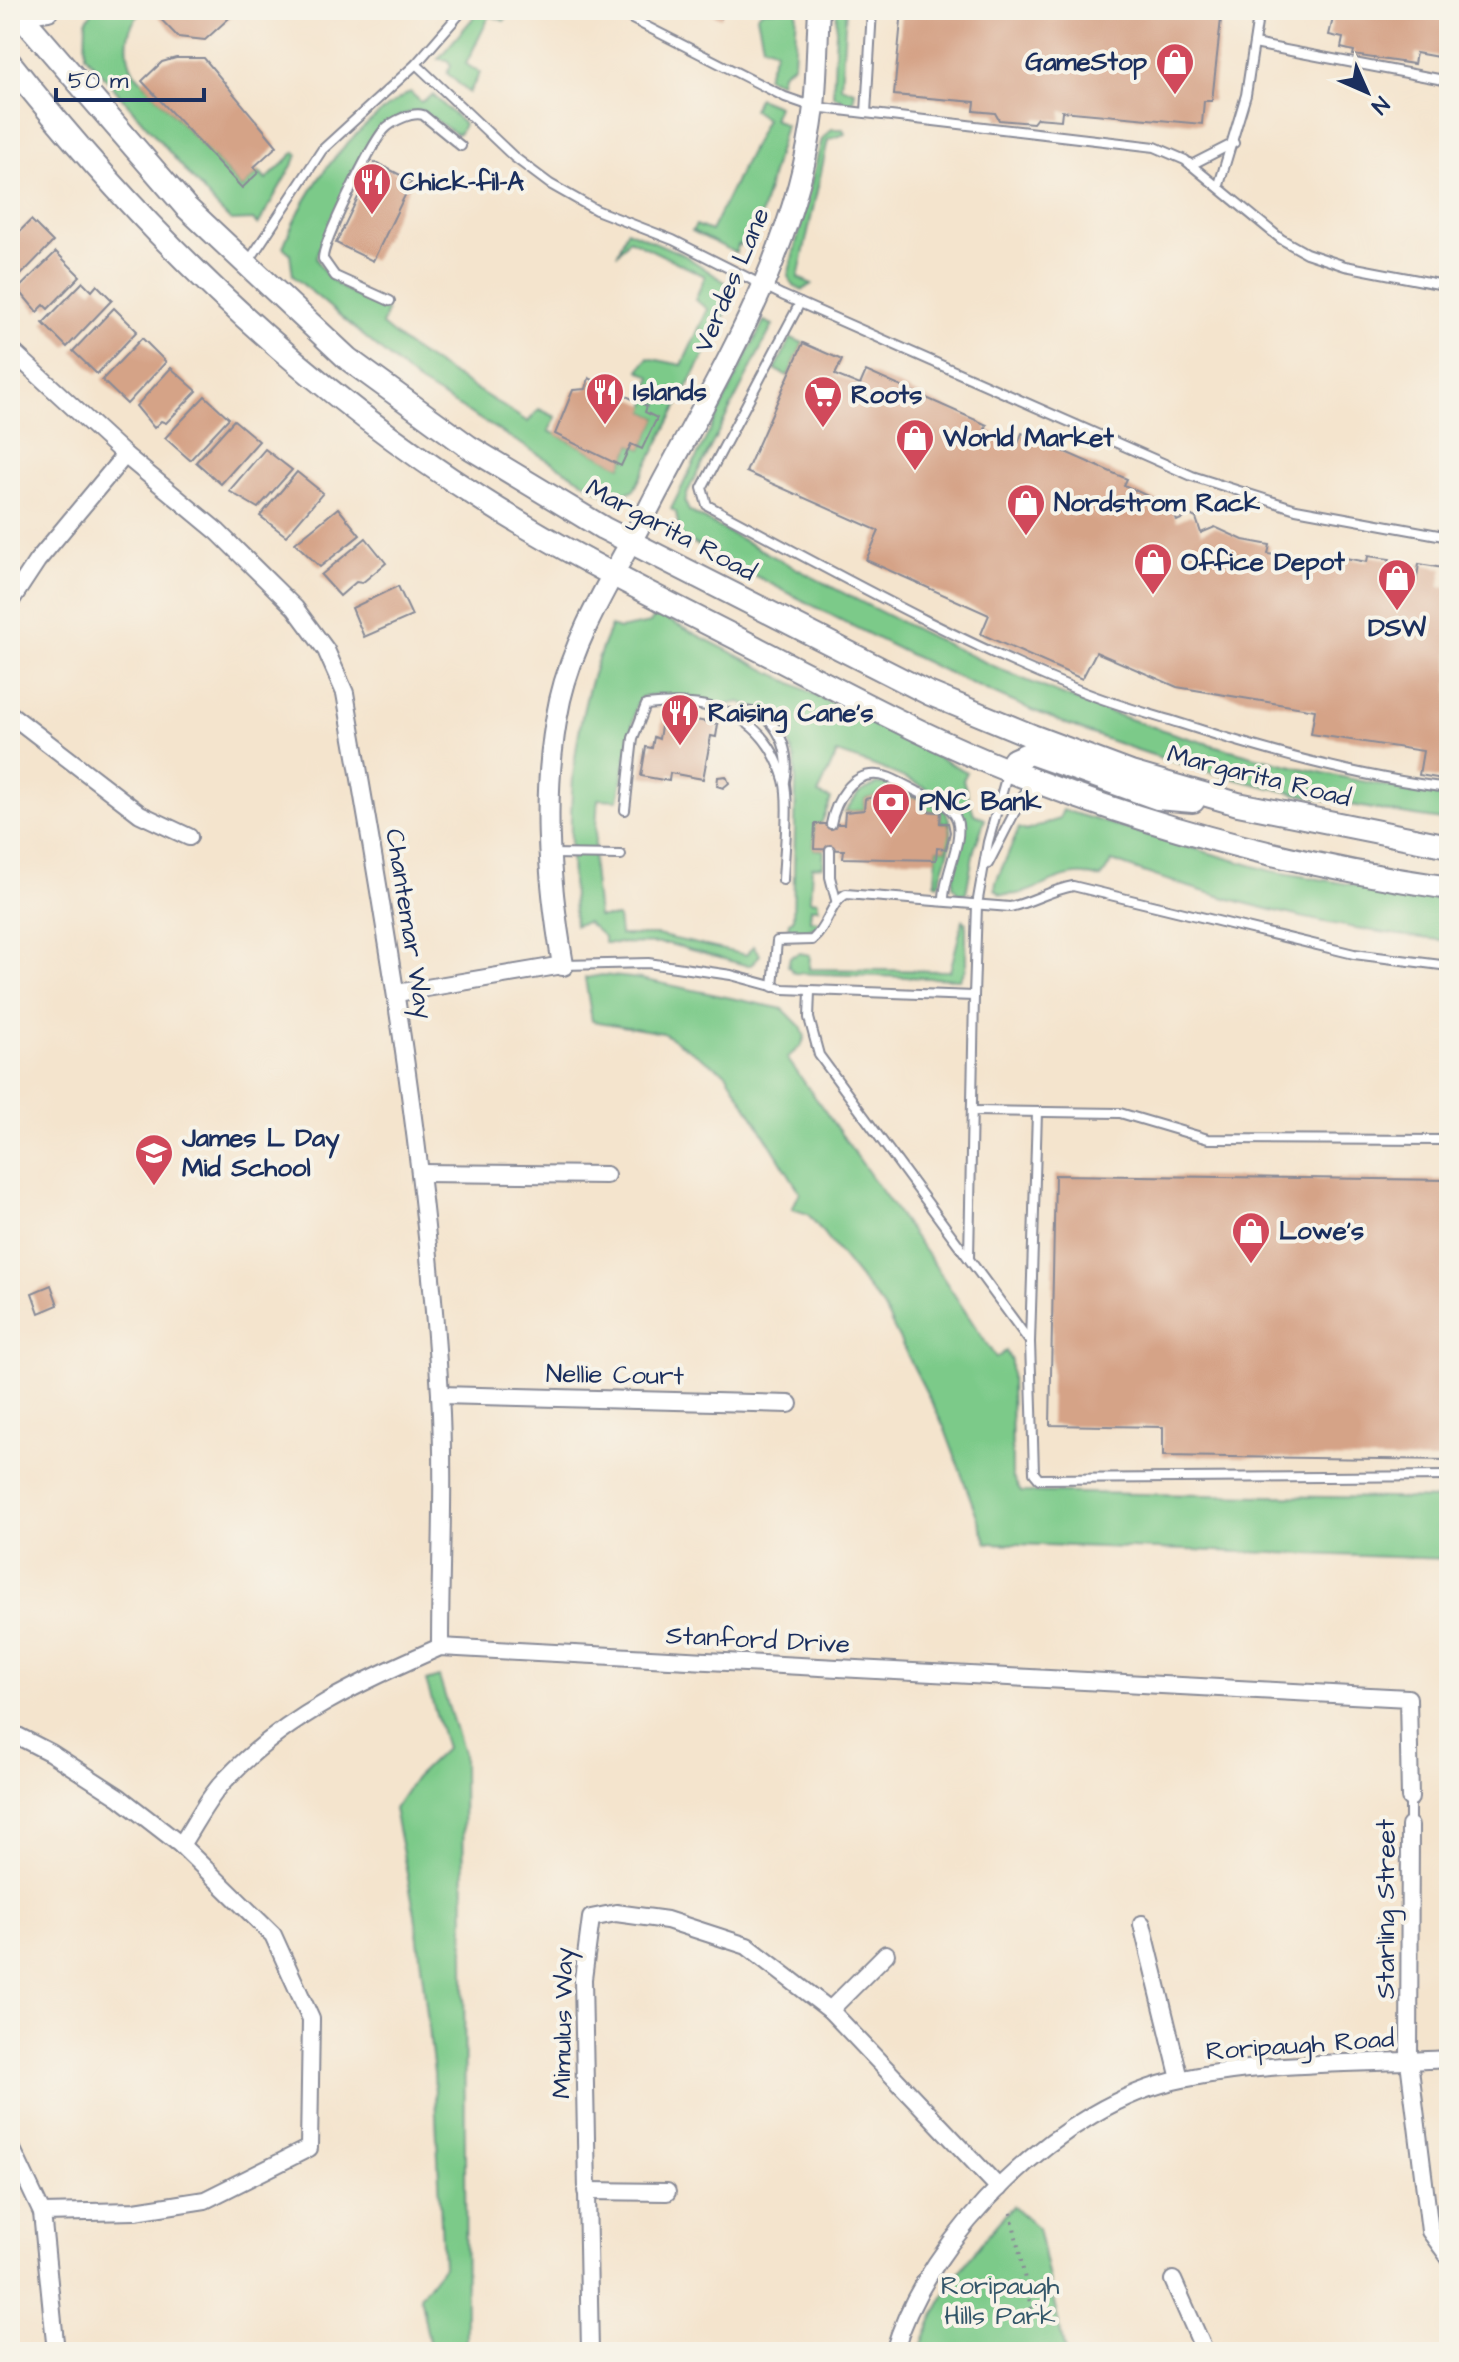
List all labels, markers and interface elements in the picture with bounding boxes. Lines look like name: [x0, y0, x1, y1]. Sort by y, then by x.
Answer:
shop icon: GameStop: [1154, 41, 1196, 96]
place label: GameStop: [1025, 44, 1148, 80]
scale bar: [56, 52, 204, 102]
north arrow: [1327, 52, 1407, 132]
text: 50 m: [68, 64, 129, 98]
text: N: [1364, 89, 1396, 121]
restaurant icon: Chick-fil-A: [351, 161, 393, 216]
place label: Chick-fil-A: [400, 164, 524, 200]
street label: Verdes Lane: [685, 202, 779, 358]
restaurant icon: Islands: [584, 371, 626, 426]
place label: Islands: [633, 374, 707, 410]
supermarket icon: Roots: [802, 374, 844, 429]
place label: Roots: [851, 377, 922, 413]
shop icon: World Market: [894, 417, 936, 472]
place label: World Market: [942, 420, 1114, 456]
street label: Margarita Road: [579, 470, 762, 592]
shop icon: Nordstrom Rack: [1005, 482, 1047, 537]
place label: Nordstrom Rack: [1054, 485, 1261, 521]
shop icon: Office Depot: [1132, 541, 1174, 596]
place label: Office Depot: [1181, 544, 1345, 580]
shop icon: DSW: [1376, 557, 1418, 612]
place label: DSW: [1368, 610, 1427, 646]
restaurant icon: Raising Cane's: [659, 692, 701, 747]
place label: Raising Cane's: [708, 695, 873, 734]
street label: Margarita Road: [1163, 736, 1355, 818]
bank icon: PNC Bank: [870, 781, 912, 836]
place label: PNC Bank: [919, 784, 1042, 820]
street label: Chantemar Way: [374, 826, 442, 1022]
place label: James L Day Mid School: [181, 1120, 340, 1186]
school or university icon: James L Day Mid School: [133, 1132, 175, 1187]
shop icon: Lowe's: [1230, 1210, 1272, 1265]
place label: Lowe's: [1279, 1213, 1364, 1249]
street label: Nellie Court: [546, 1356, 685, 1394]
street label: Stanford Drive: [665, 1617, 851, 1663]
street label: Starling Street: [1368, 1819, 1406, 1999]
street label: Mimulus Way: [544, 1947, 584, 2099]
street label: Roripaugh Road: [1205, 2020, 1396, 2072]
park label: Roripaugh Hills Park: [941, 2268, 1059, 2334]

